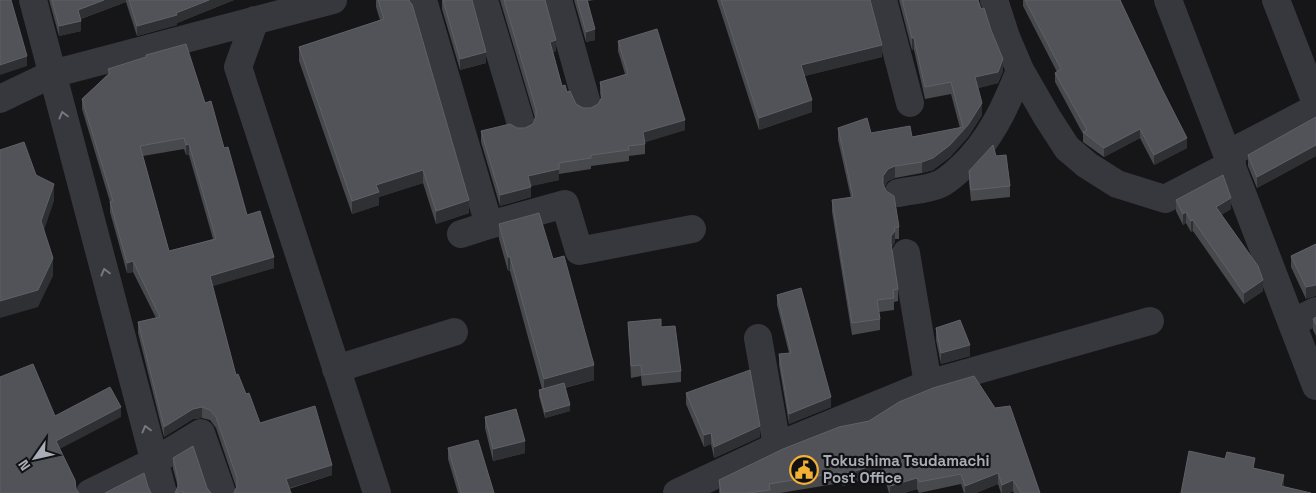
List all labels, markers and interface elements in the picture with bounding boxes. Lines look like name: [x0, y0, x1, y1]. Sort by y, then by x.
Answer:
one-way arrow: [58, 110, 69, 119]
one-way arrow: [100, 268, 110, 276]
one-way arrow: [141, 424, 152, 433]
north arrow: [10, 433, 60, 483]
place label: Tokushima Tsudamachi Post Office: [823, 451, 990, 487]
public building icon: Tokushima Tsudamachi Post Office: [789, 455, 819, 485]
text: N: [14, 456, 34, 474]

